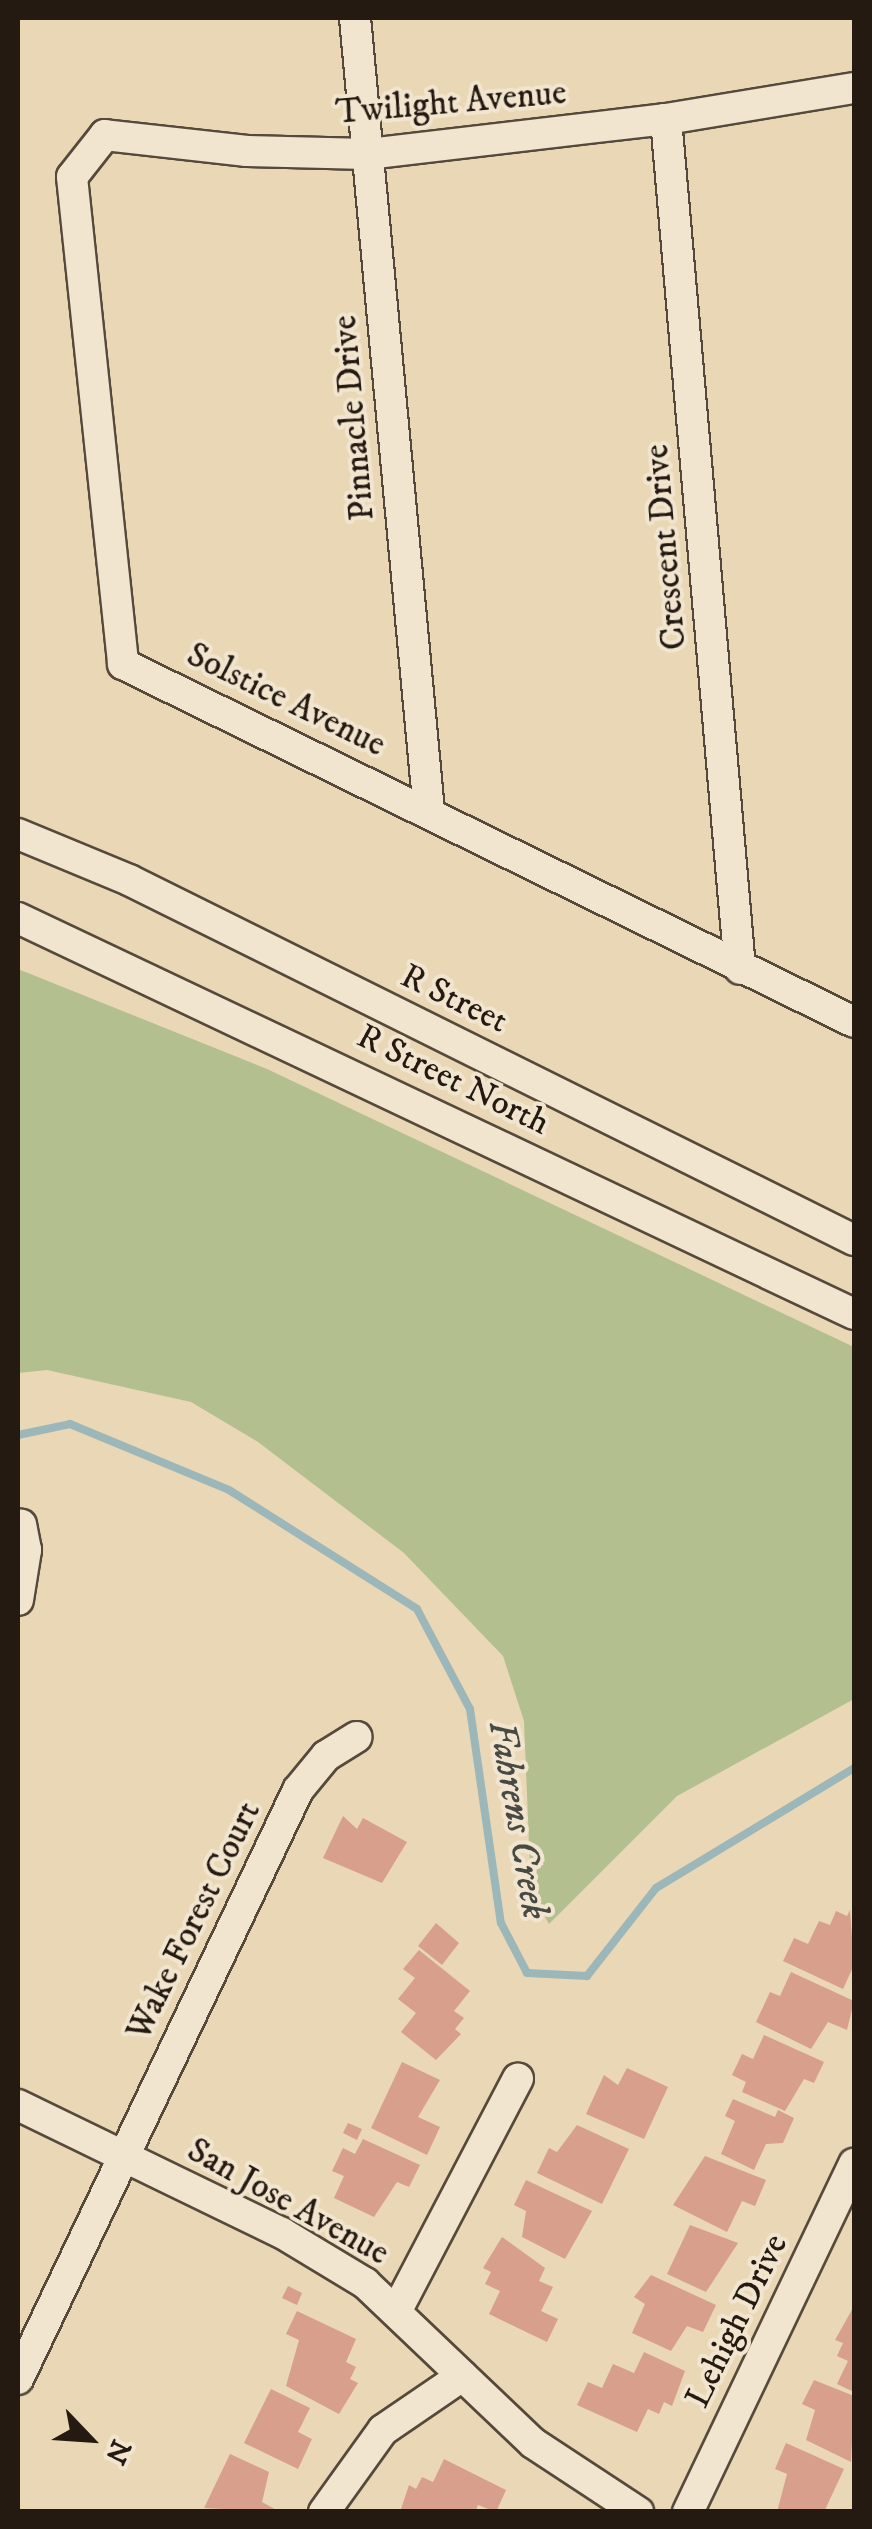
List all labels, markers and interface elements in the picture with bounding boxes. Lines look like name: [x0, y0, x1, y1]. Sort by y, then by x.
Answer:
street label: Twilight Avenue: [334, 72, 568, 134]
street label: Pinnacle Drive: [324, 313, 384, 523]
street label: Crescent Drive: [636, 442, 696, 652]
street label: Solstice Avenue: [180, 634, 392, 766]
street label: R Street: [394, 955, 514, 1043]
street label: R Street North: [350, 1015, 556, 1145]
water label: Fahrens Creek: [477, 1717, 557, 1923]
street label: Wake Forest Court: [118, 1795, 270, 2047]
street label: San Jose Avenue: [180, 2129, 396, 2275]
street label: Lehigh Drive: [677, 2227, 797, 2415]
north arrow: [40, 2389, 140, 2489]
text: N: [97, 2434, 138, 2470]

